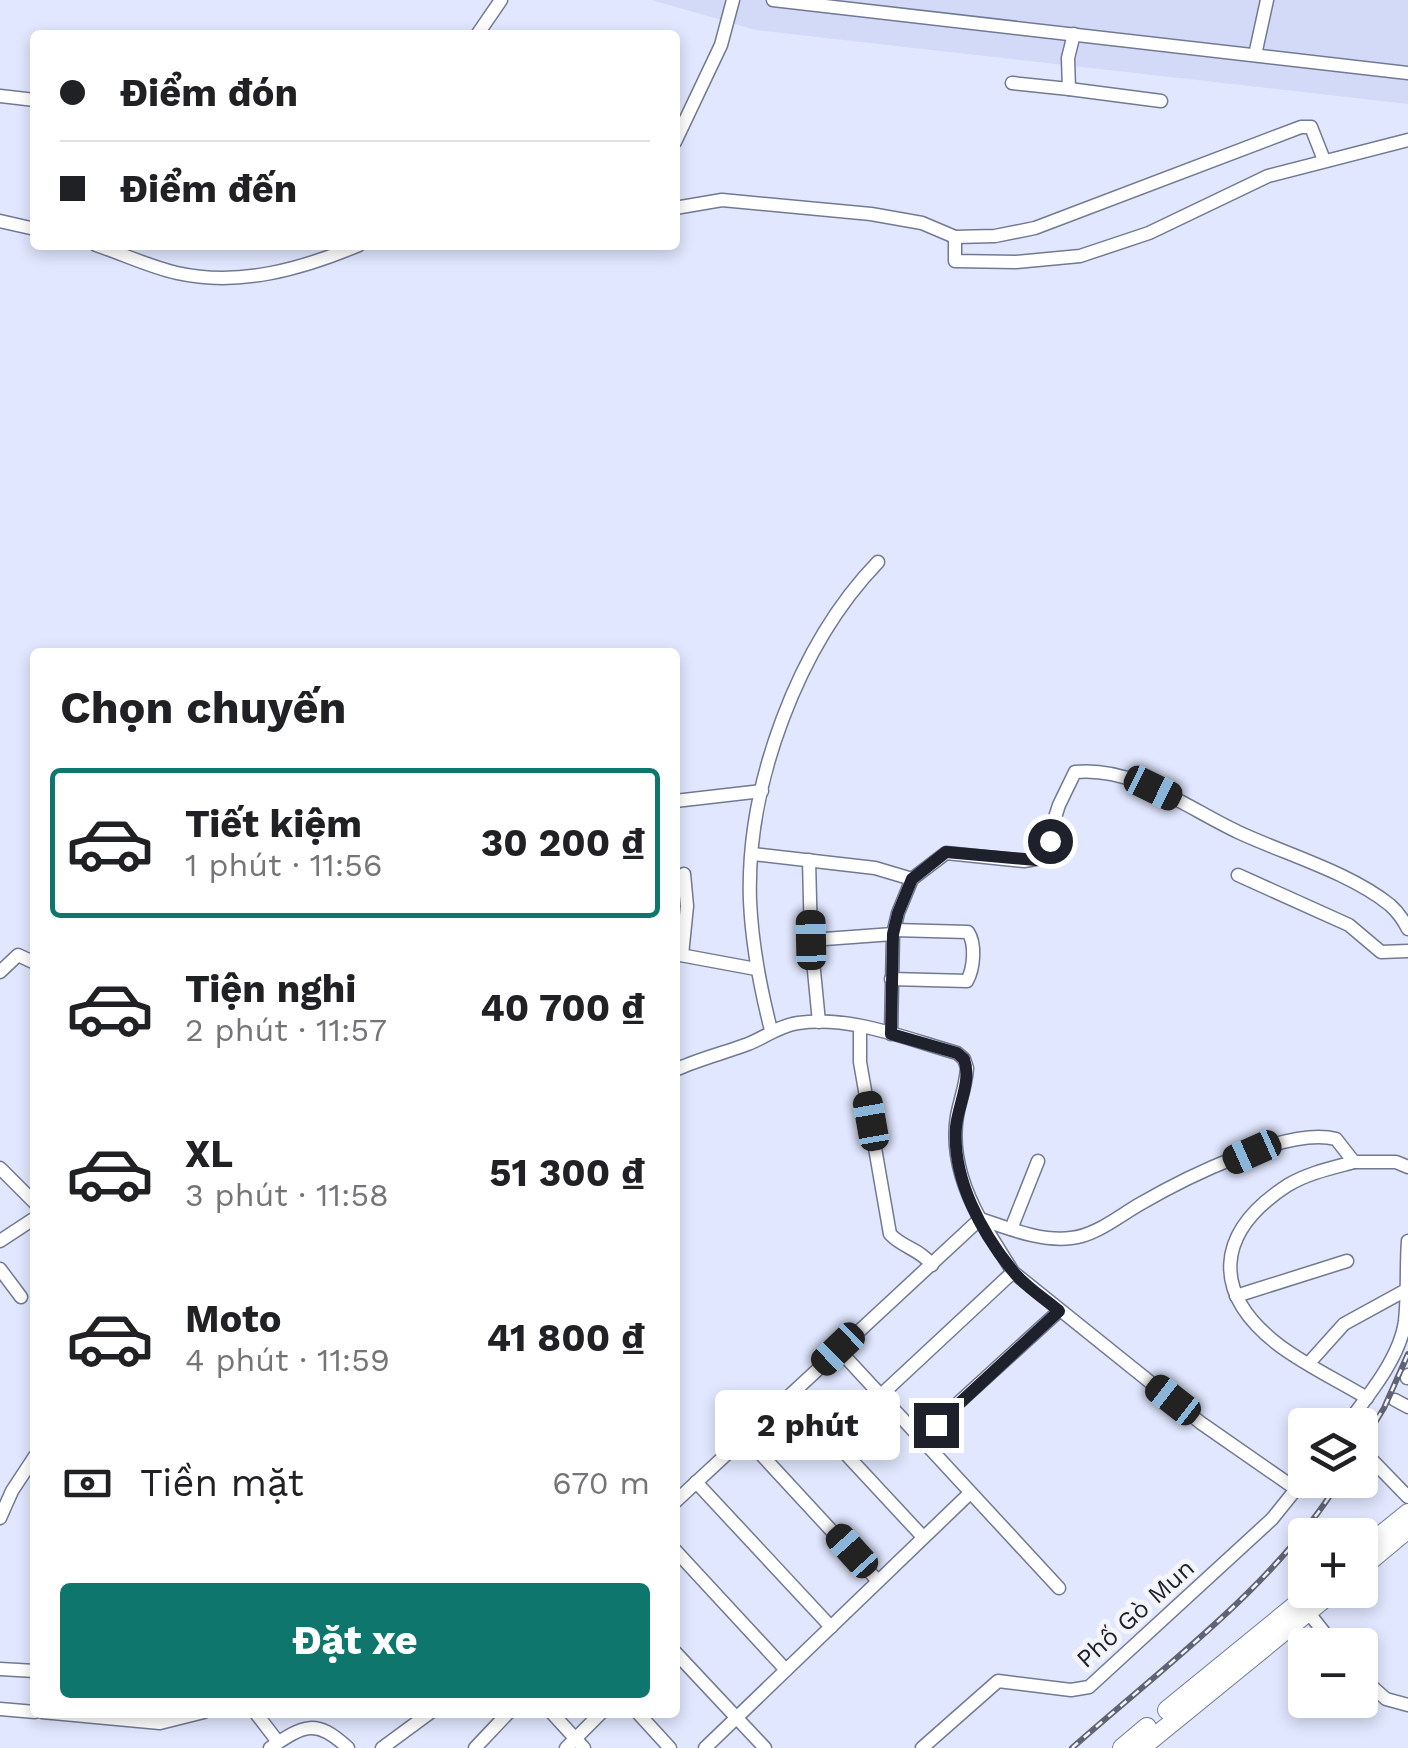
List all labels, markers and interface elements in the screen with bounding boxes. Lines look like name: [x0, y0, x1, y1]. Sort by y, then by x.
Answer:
text: Điểm đón: [120, 71, 298, 115]
text: Điểm đến: [120, 167, 297, 211]
text: Chọn chuyến: [60, 681, 346, 734]
car: [1119, 761, 1187, 815]
icon: car: [65, 798, 155, 888]
text: Tiết kiệm: [185, 802, 362, 846]
route start: [1028, 819, 1073, 864]
text: 30 200 ₫: [481, 821, 645, 865]
text: 1 phút · 11:56: [185, 846, 382, 884]
car: [795, 910, 827, 970]
icon: car: [65, 963, 155, 1053]
text: Tiện nghi: [185, 967, 356, 1011]
text: 40 700 ₫: [480, 986, 645, 1030]
text: 2 phút · 11:57: [185, 1011, 387, 1049]
car: [851, 1089, 891, 1153]
car: [1218, 1126, 1286, 1178]
icon: car: [65, 1128, 155, 1218]
text: XL: [185, 1132, 233, 1176]
text: 51 300 ₫: [489, 1151, 645, 1195]
text: 3 phút · 11:58: [185, 1176, 389, 1214]
icon: car: [65, 1293, 155, 1383]
text: Moto: [185, 1297, 281, 1341]
text: 41 800 ₫: [486, 1316, 645, 1360]
car: [806, 1317, 870, 1381]
text: 4 phút · 11:59: [185, 1341, 390, 1379]
car: [1140, 1370, 1206, 1430]
callout: 2 phút: [716, 1390, 901, 1460]
route end: [914, 1403, 959, 1448]
text: 2 phút: [757, 1406, 858, 1444]
map controls: [1288, 1408, 1378, 1718]
button: layers: [1288, 1408, 1378, 1498]
icon: cash: [60, 1456, 115, 1511]
text: Tiền mặt: [140, 1461, 304, 1505]
text: 670 m: [552, 1464, 650, 1502]
button: +: [1288, 1518, 1378, 1608]
car: [821, 1519, 883, 1583]
street label: Phố Gò Mun: [1071, 1553, 1200, 1674]
button: Đặt xe: [60, 1583, 650, 1698]
button: −: [1288, 1628, 1378, 1718]

